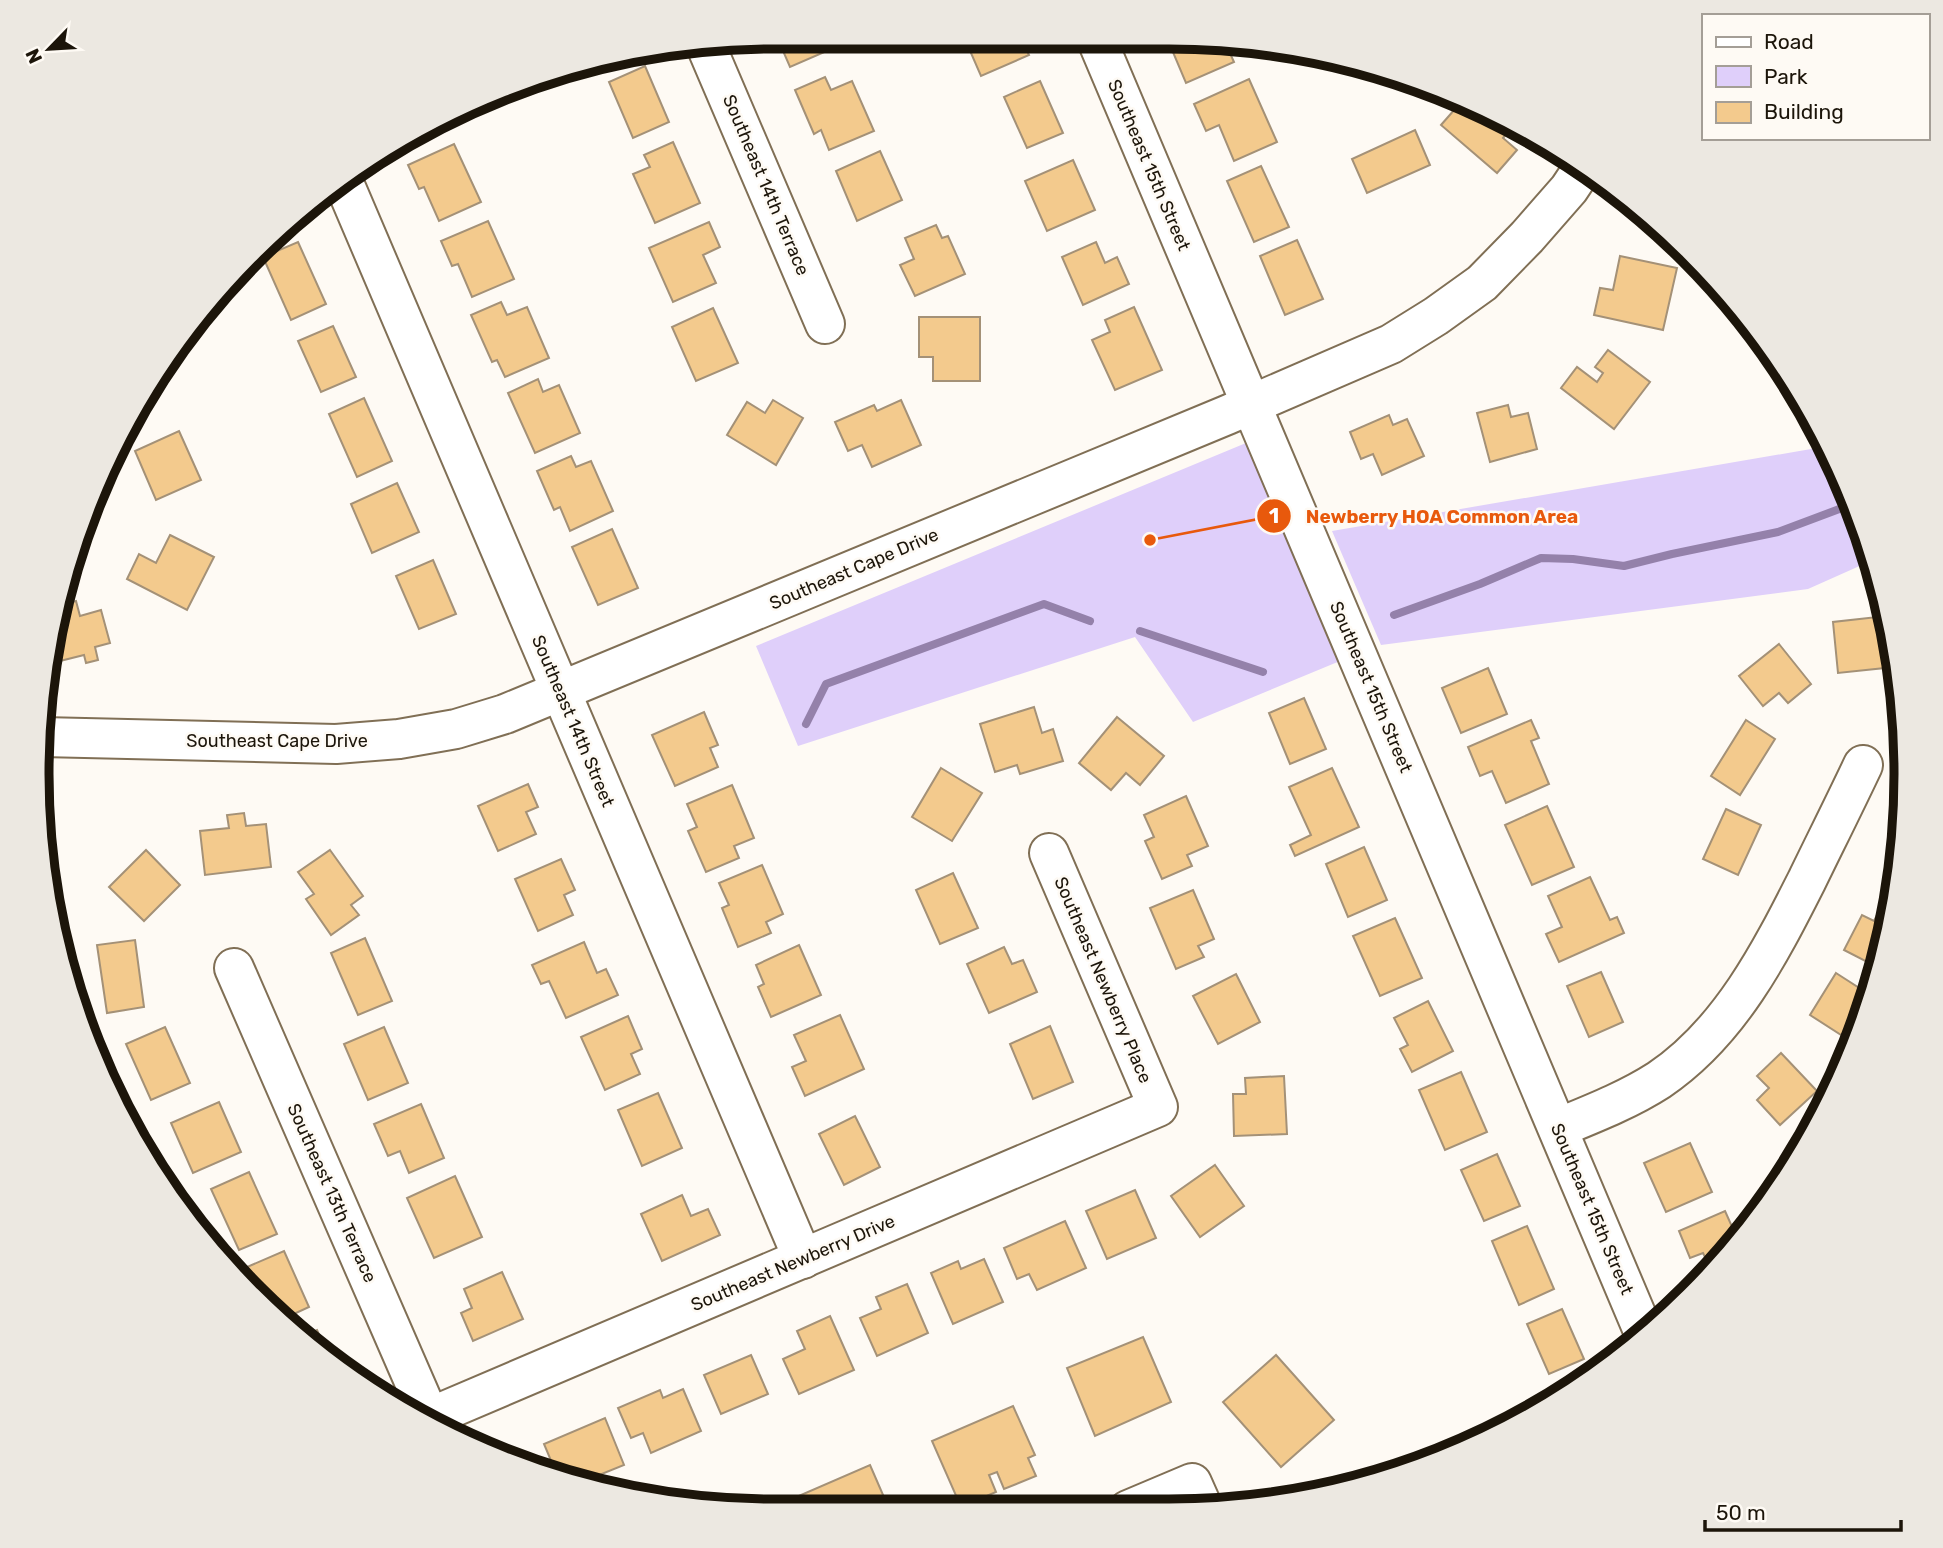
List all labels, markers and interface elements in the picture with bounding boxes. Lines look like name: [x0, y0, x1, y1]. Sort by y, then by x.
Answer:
north arrow: [14, 14, 84, 84]
legend: [1702, 14, 1929, 140]
text: Road: [1764, 29, 1814, 54]
text: N: [21, 45, 47, 67]
text: Park: [1764, 64, 1808, 89]
street label: Southeast 15th Street: [1103, 76, 1195, 254]
street label: Southeast 14th Terrace: [718, 91, 814, 279]
text: Building: [1764, 99, 1844, 124]
callout: Newberry HOA Common Area: [1256, 496, 1593, 536]
text: 1: [1269, 503, 1279, 528]
text: Newberry HOA Common Area: [1306, 505, 1578, 528]
street label: Southeast Cape Drive: [766, 523, 942, 615]
street label: Southeast 15th Street: [1325, 598, 1417, 776]
street label: Southeast 14th Street: [527, 632, 619, 810]
street label: Southeast Cape Drive: [186, 730, 368, 752]
street label: Southeast Newberry Place: [1050, 874, 1156, 1086]
street label: Southeast 13th Terrace: [283, 1100, 381, 1286]
street label: Southeast 15th Street: [1546, 1120, 1638, 1298]
street label: Southeast Newberry Drive: [688, 1210, 898, 1316]
scale bar: [1705, 1488, 1901, 1532]
text: 50 m: [1716, 1500, 1766, 1525]

